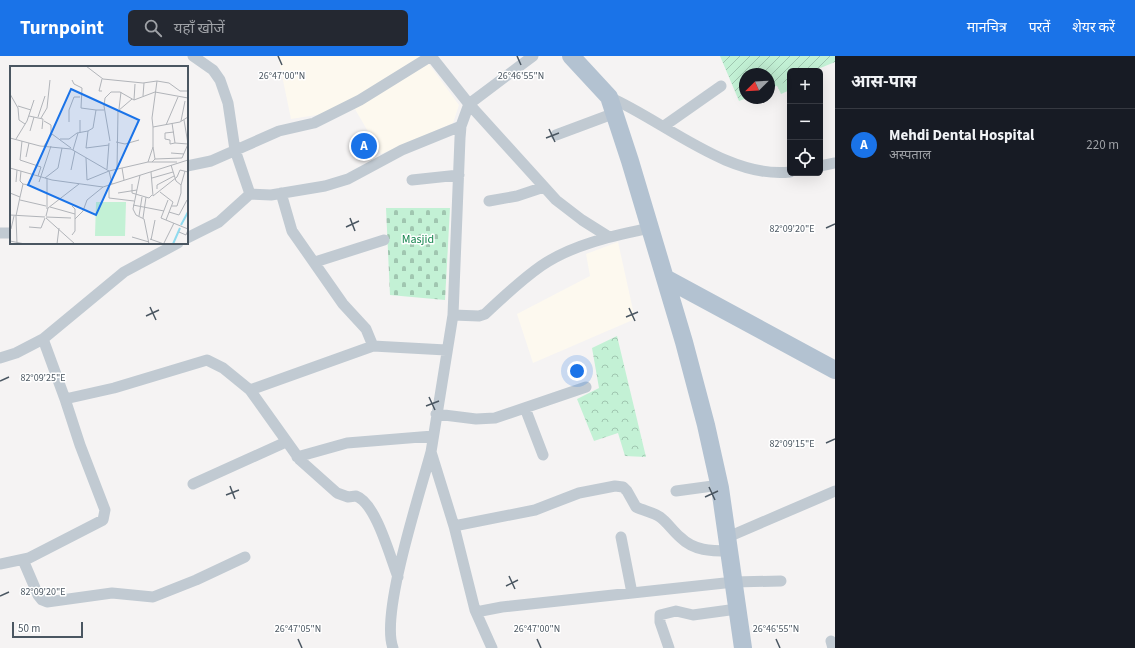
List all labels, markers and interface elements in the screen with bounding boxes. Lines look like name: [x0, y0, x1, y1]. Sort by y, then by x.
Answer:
search box: [128, 10, 408, 46]
text: Turnpoint: [20, 15, 104, 42]
icon: search: [142, 17, 164, 39]
text: यहाँ खोजें: [174, 18, 225, 39]
text: मानचित्र: [967, 18, 1007, 38]
text: परतें: [1029, 18, 1050, 38]
text: शेयर करें: [1072, 18, 1115, 38]
inset map: [10, 66, 188, 244]
north arrow: [739, 68, 775, 104]
map controls: [787, 68, 823, 176]
button: +: [787, 68, 823, 104]
text: 26°47'00"N: [259, 69, 305, 83]
text: 26°46'55"N: [498, 69, 544, 83]
text: आस-पास: [851, 70, 917, 94]
button: −: [787, 104, 823, 140]
text: Mehdi Dental Hospital: [889, 125, 1034, 146]
pin: A: [351, 131, 377, 161]
text: A: [860, 136, 868, 154]
text: 220 m: [1086, 136, 1119, 154]
button: locate: [787, 140, 823, 176]
text: अस्पताल: [889, 146, 931, 164]
text: 82°09'20"E: [769, 222, 815, 236]
park label: Masjid: [402, 231, 434, 248]
your location: [567, 361, 587, 381]
text: 82°09'25"E: [20, 371, 66, 385]
text: 82°09'15"E: [769, 437, 815, 451]
text: 82°09'20"E: [20, 585, 66, 599]
scale bar: [12, 620, 83, 639]
text: 50 m: [18, 621, 40, 636]
text: 26°47'05"N: [275, 622, 321, 636]
text: 26°47'00"N: [514, 622, 560, 636]
text: 26°46'55"N: [753, 622, 799, 636]

